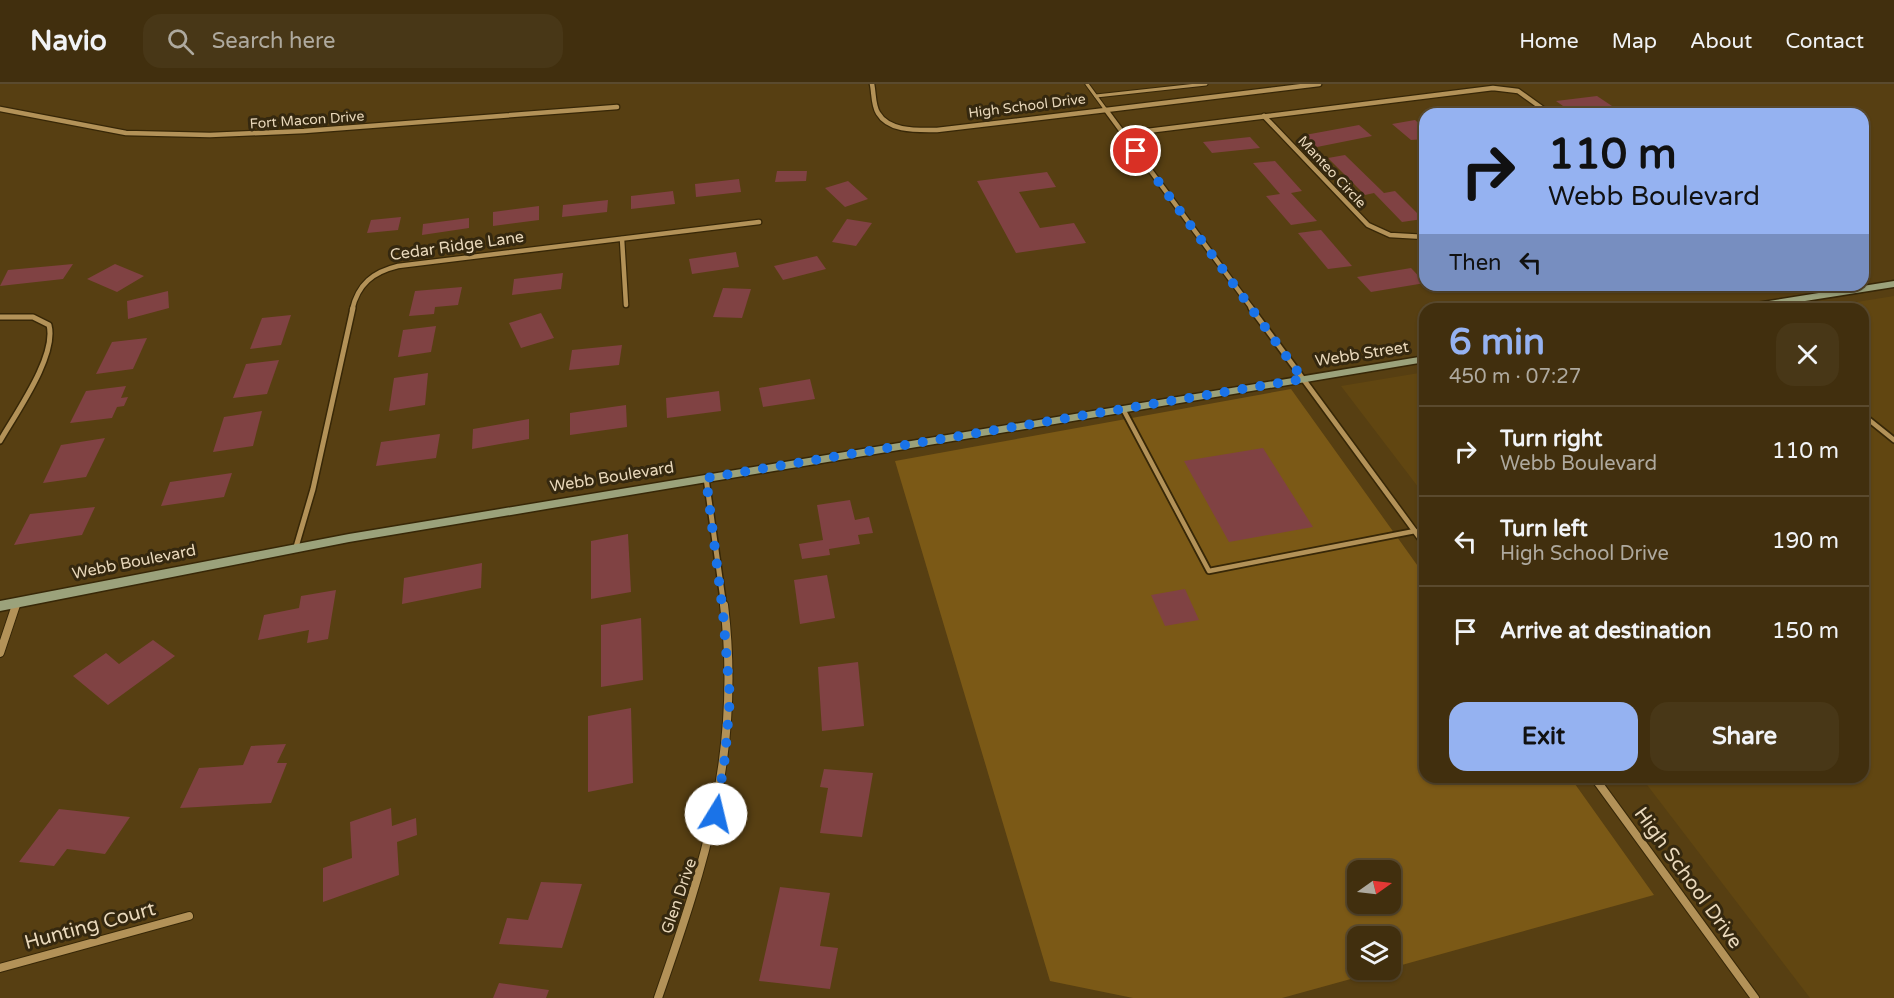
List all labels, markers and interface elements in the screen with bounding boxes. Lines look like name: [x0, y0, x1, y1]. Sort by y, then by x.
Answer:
search box: [143, 14, 563, 68]
text: Navio: [30, 24, 107, 58]
icon: search: [164, 25, 197, 58]
text: Search here: [212, 28, 336, 54]
text: Home: [1519, 29, 1579, 54]
text: Map: [1612, 29, 1657, 54]
text: About: [1690, 29, 1752, 54]
text: Contact: [1785, 29, 1864, 54]
street label: High School Drive: [967, 90, 1087, 122]
street label: Fort Macon Drive: [249, 108, 365, 132]
pin: [1110, 125, 1161, 176]
text: 110 m: [1548, 129, 1677, 180]
street label: Manteo Circle: [1294, 132, 1370, 212]
icon: right: [1449, 132, 1527, 210]
icon: arrive: [1119, 134, 1152, 167]
text: Webb Boulevard: [1548, 180, 1760, 213]
street label: Cedar Ridge Lane: [389, 227, 525, 265]
icon: left: [1514, 246, 1547, 279]
text: Then: [1449, 250, 1502, 276]
text: 6 min: [1449, 321, 1545, 364]
button: close: [1776, 323, 1839, 386]
street label: Webb Street: [1314, 337, 1410, 371]
text: 450 m · 07:27: [1449, 365, 1581, 389]
text: Turn right: [1500, 426, 1602, 452]
icon: right: [1449, 435, 1482, 468]
text: 110 m: [1772, 438, 1839, 464]
text: Webb Boulevard: [1500, 452, 1657, 476]
street label: Webb Boulevard: [548, 457, 676, 497]
text: Turn left: [1500, 516, 1588, 542]
icon: left: [1449, 525, 1482, 558]
text: 190 m: [1772, 528, 1839, 554]
street label: Webb Boulevard: [70, 540, 198, 584]
text: High School Drive: [1500, 542, 1669, 566]
icon: arrive: [1449, 615, 1482, 648]
text: Arrive at destination: [1500, 618, 1711, 644]
text: 150 m: [1772, 618, 1839, 644]
button: Exit: [1449, 702, 1638, 771]
button: Share: [1650, 702, 1839, 771]
position arrow: [684, 782, 748, 846]
street label: High School Drive: [1629, 803, 1747, 953]
street label: Glen Drive: [657, 856, 701, 936]
north arrow: [1347, 860, 1401, 914]
map controls: [1347, 860, 1401, 980]
street label: Hunting Court: [22, 897, 159, 955]
button: layers: [1347, 926, 1401, 980]

